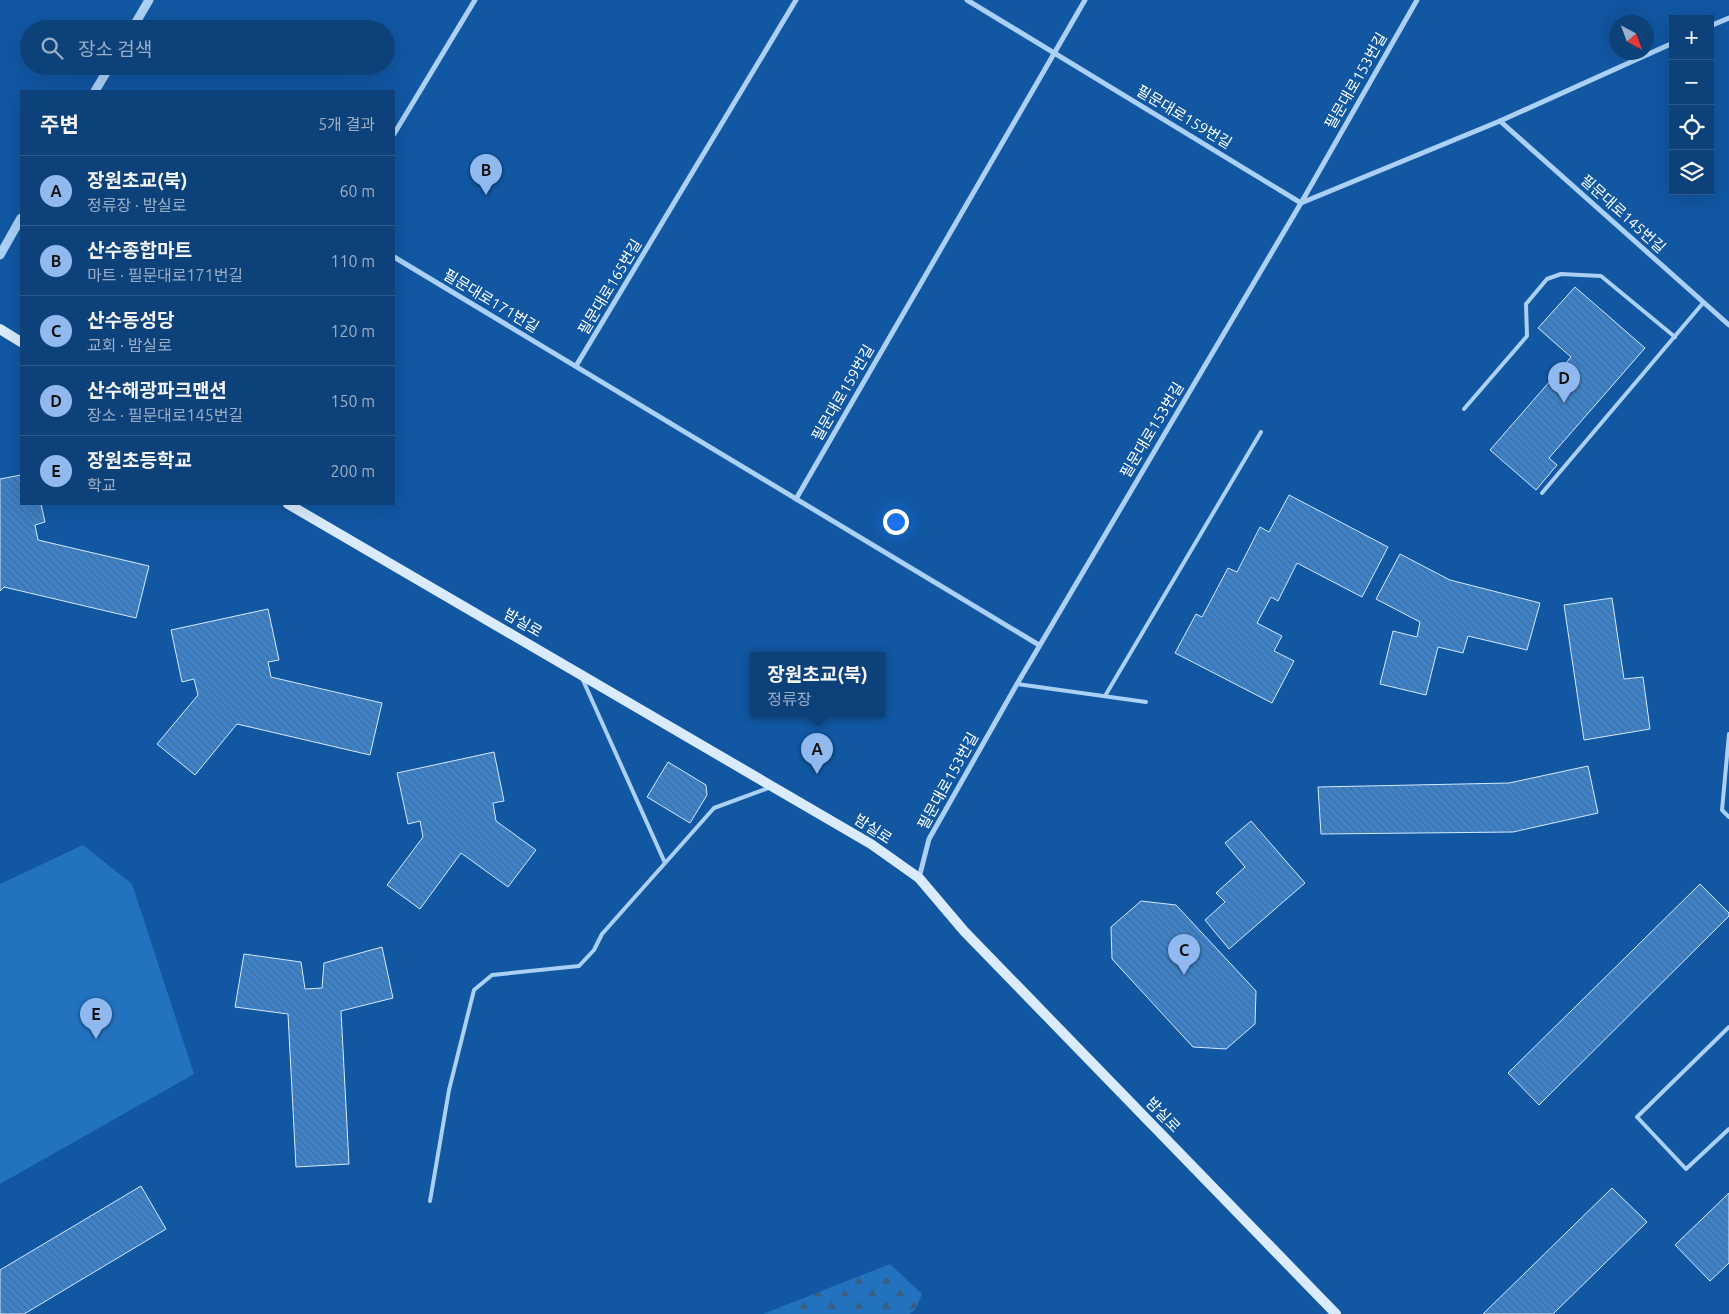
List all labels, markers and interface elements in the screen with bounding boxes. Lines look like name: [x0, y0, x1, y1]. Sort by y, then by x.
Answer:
north arrow: [1609, 15, 1654, 60]
map controls: [1669, 15, 1714, 195]
button: +: [1669, 15, 1714, 60]
search box: [20, 20, 395, 75]
street label: 필문대로153번길: [1321, 30, 1390, 132]
icon: search: [38, 34, 66, 62]
text: 장소 검색: [78, 38, 152, 60]
button: −: [1669, 60, 1714, 105]
street label: 필문대로159번길: [1134, 81, 1235, 152]
button: locate: [1669, 105, 1714, 150]
text: 주변: [40, 112, 79, 136]
text: 5개 결과: [318, 115, 375, 133]
button: layers: [1669, 150, 1714, 195]
pin: B: [470, 154, 502, 195]
text: 장원초교(북): [87, 169, 188, 191]
street label: 필문대로145번길: [1577, 171, 1669, 256]
text: A: [50, 182, 62, 200]
text: 60 m: [339, 182, 375, 200]
text: 정류장 · 밤실로: [87, 196, 187, 214]
street label: 필문대로165번길: [574, 236, 645, 337]
text: 산수종합마트: [87, 239, 192, 261]
text: B: [51, 252, 61, 270]
text: 110 m: [330, 252, 375, 270]
street label: 필문대로171번길: [441, 265, 542, 336]
text: 마트 · 필문대로171번길: [87, 266, 243, 284]
text: 산수동성당: [87, 309, 174, 331]
text: C: [51, 322, 61, 340]
text: 120 m: [330, 322, 375, 340]
text: 교회 · 밤실로: [87, 336, 172, 354]
street label: 필문대로159번길: [808, 342, 877, 444]
pin: D: [1548, 362, 1580, 403]
text: 산수해광파크맨션: [87, 379, 227, 401]
street label: 필문대로153번길: [1116, 379, 1187, 480]
text: D: [50, 392, 62, 410]
text: 150 m: [330, 392, 375, 410]
text: 장소 · 필문대로145번길: [87, 406, 243, 424]
text: 장원초등학교: [87, 449, 192, 471]
text: E: [51, 462, 61, 480]
text: 200 m: [330, 462, 375, 480]
text: 학교: [87, 476, 116, 494]
your location: [883, 509, 909, 535]
street label: 밤실로: [501, 605, 545, 640]
popup: [750, 652, 885, 717]
text: 장원초교(북): [767, 663, 868, 685]
text: 정류장: [767, 690, 811, 708]
street label: 필문대로153번길: [914, 729, 981, 832]
pin: A: [801, 733, 833, 774]
street label: 밤실로: [851, 810, 895, 847]
pin: C: [1168, 934, 1200, 975]
pin: E: [80, 998, 112, 1039]
street label: 밤실로: [1143, 1094, 1184, 1135]

